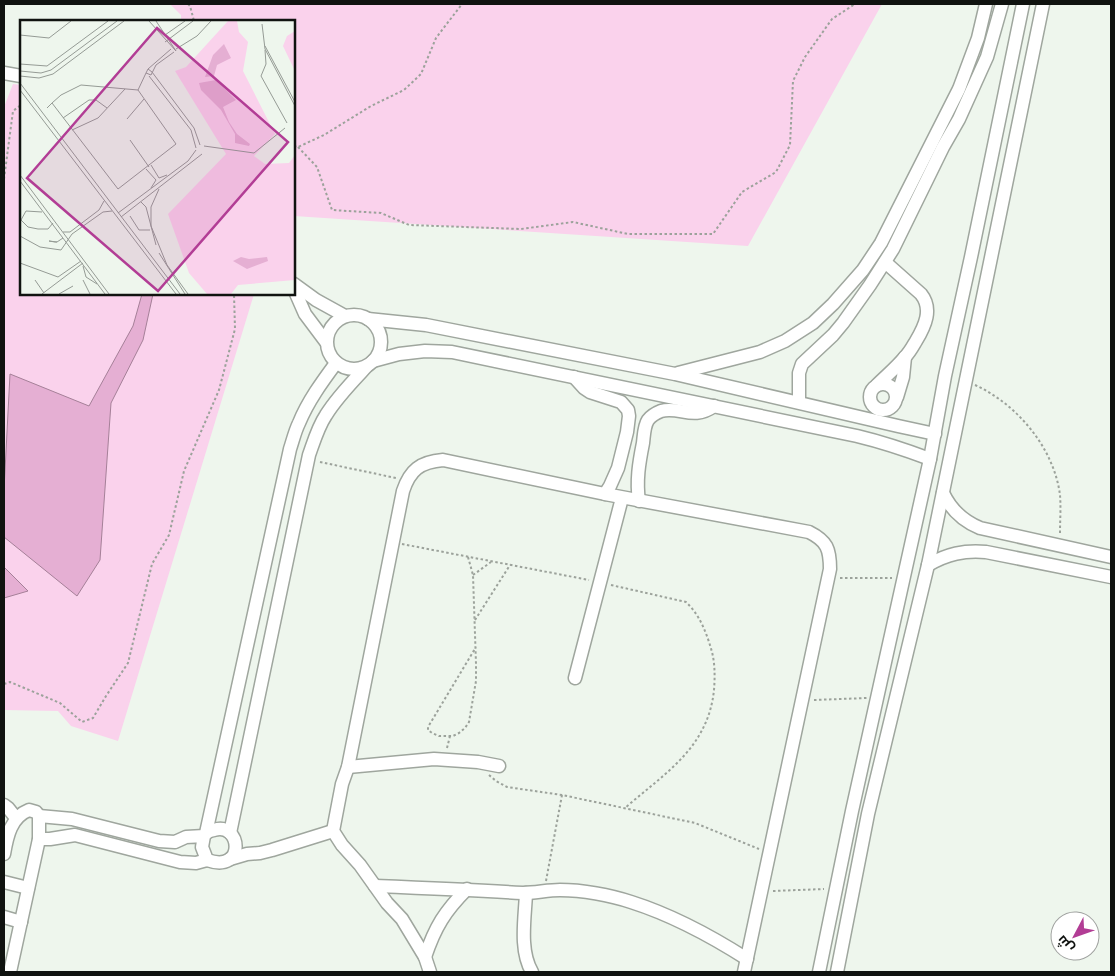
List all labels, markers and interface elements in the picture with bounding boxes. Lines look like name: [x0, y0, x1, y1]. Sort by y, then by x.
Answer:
inset map: [20, 20, 295, 295]
north arrow: [1050, 911, 1100, 961]
text: ش: [1053, 932, 1078, 957]

